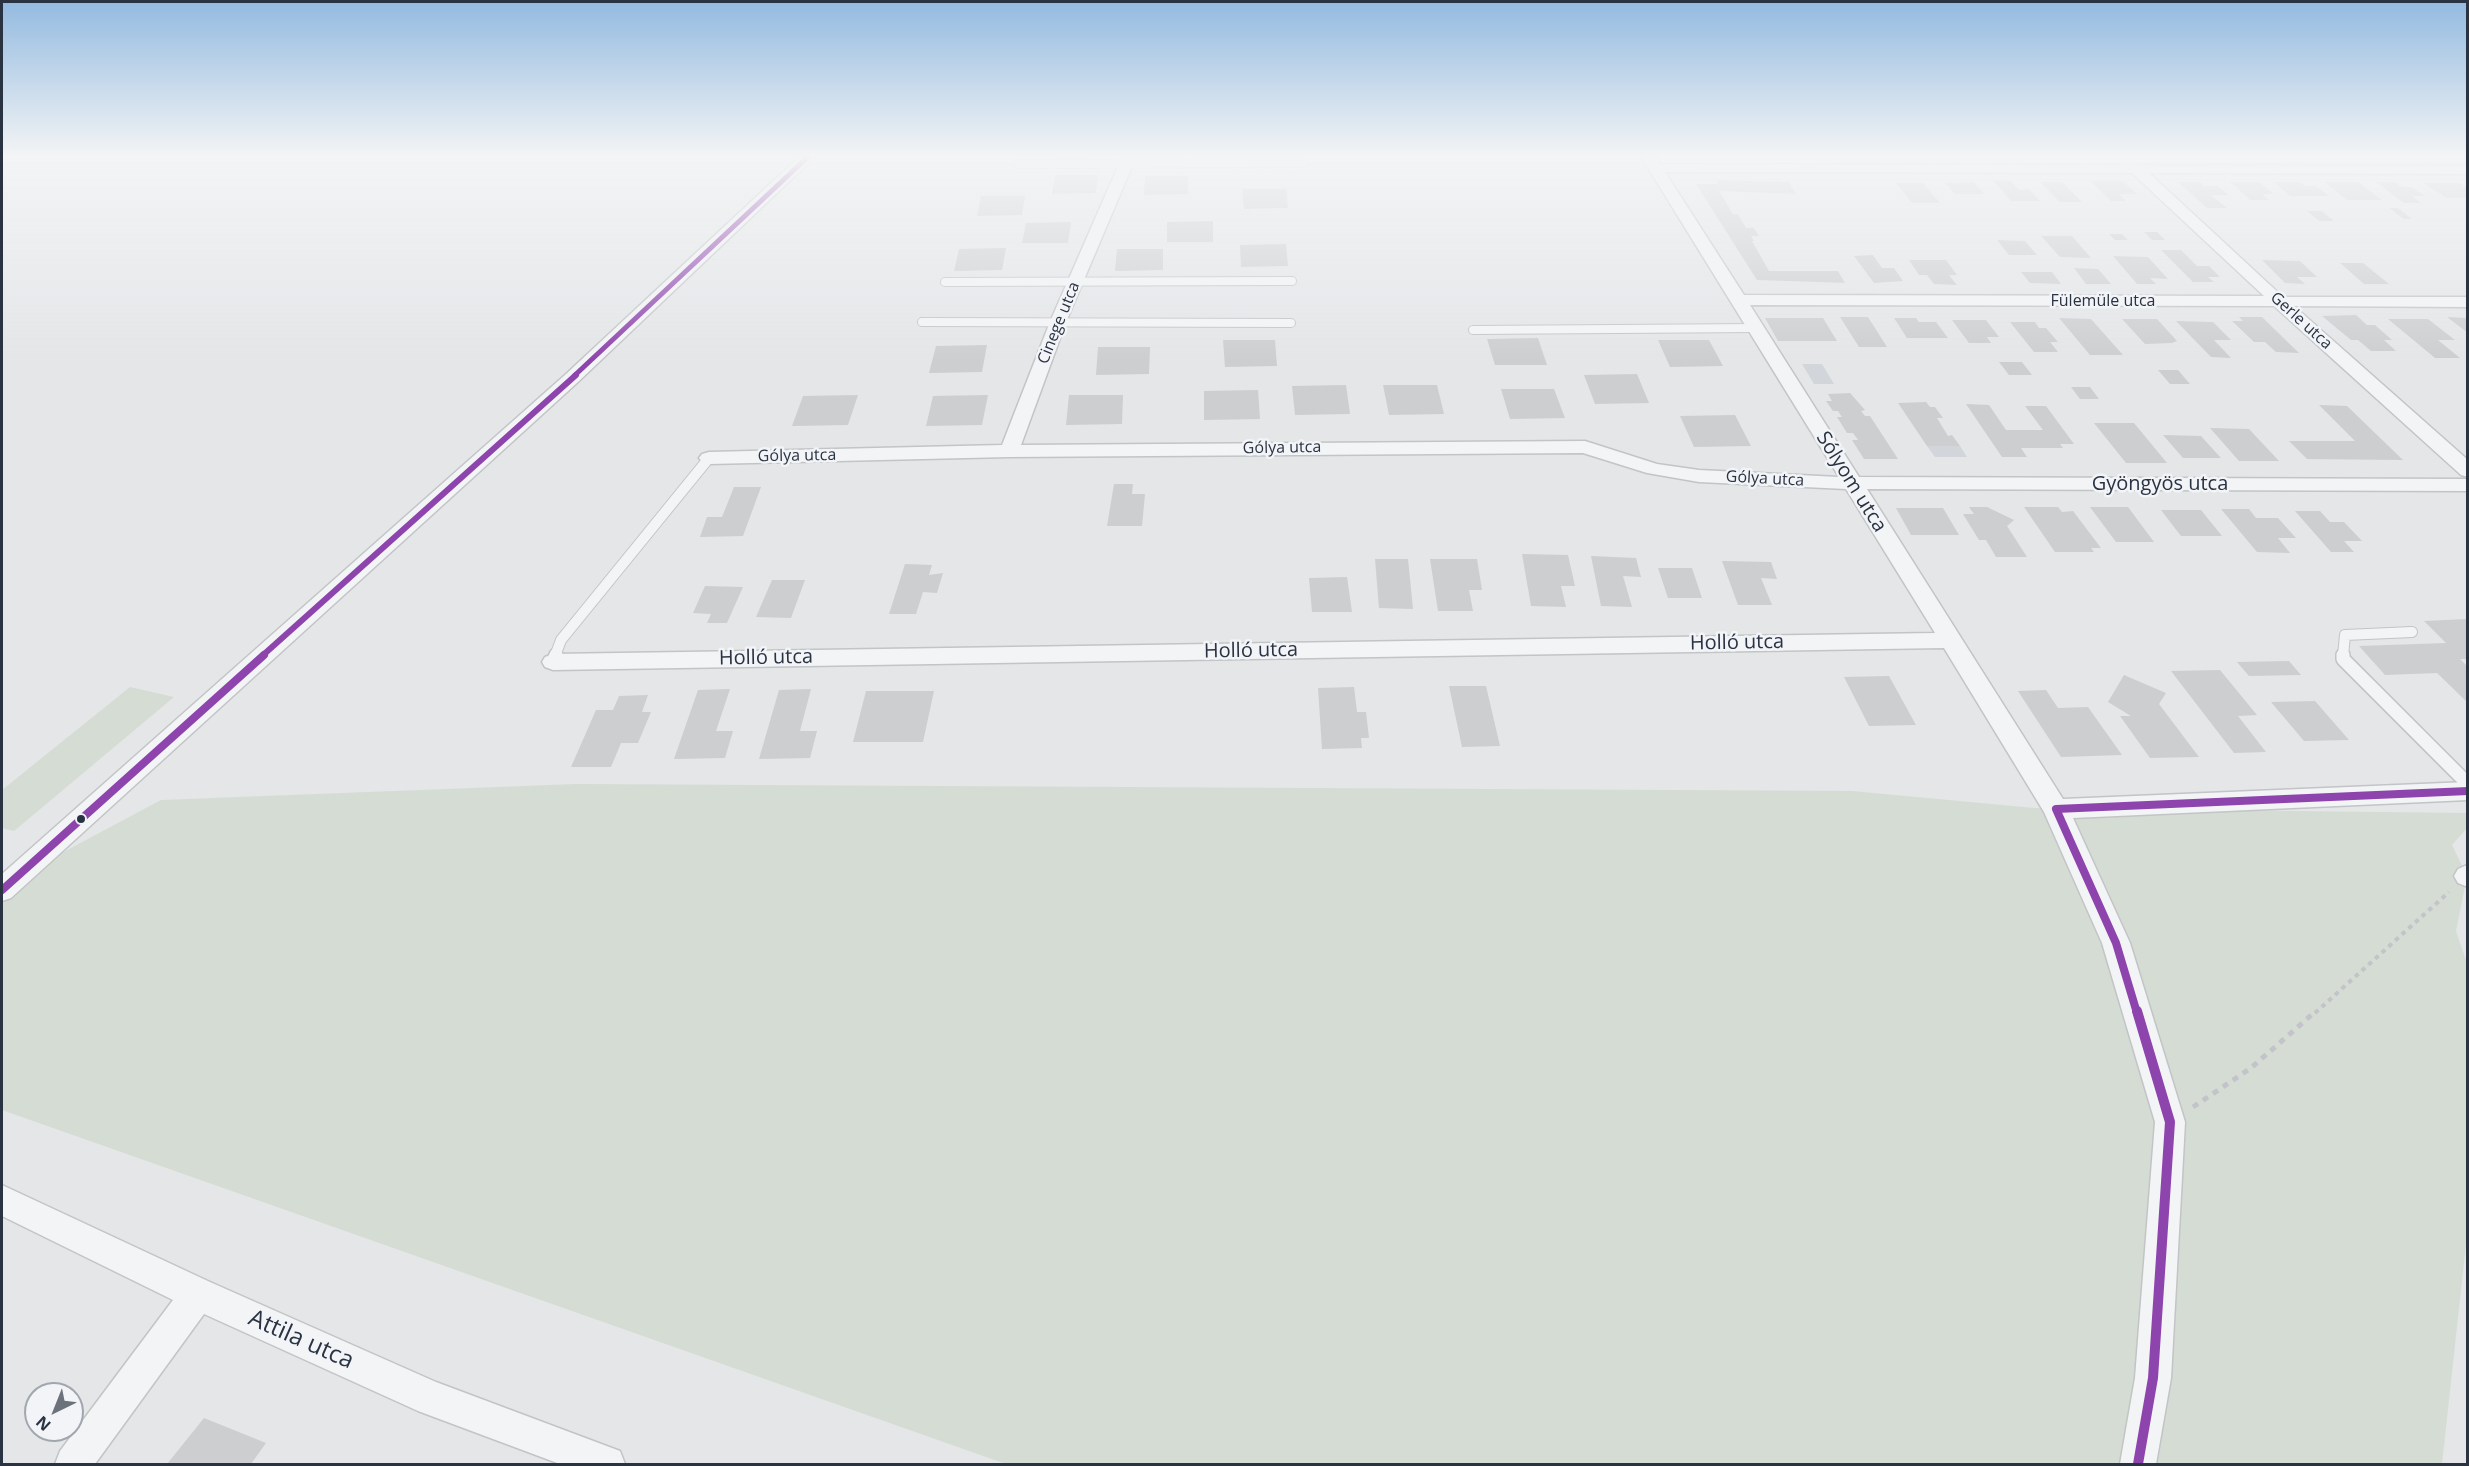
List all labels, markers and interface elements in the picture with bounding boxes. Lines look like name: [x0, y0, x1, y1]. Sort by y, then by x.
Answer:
street label: Cinege utca: [1034, 279, 1084, 367]
street label: Gerle utca: [2266, 288, 2336, 354]
street label: Fülemüle utca: [2051, 291, 2155, 311]
street label: Sólyom utca: [1811, 427, 1891, 537]
street label: Gólya utca: [1243, 438, 1321, 458]
street label: Gólya utca: [758, 446, 836, 466]
street label: Gólya utca: [1725, 467, 1805, 491]
street label: Gyöngyös utca: [2092, 472, 2228, 496]
street label: Holló utca: [1690, 630, 1784, 656]
street label: Holló utca: [1204, 638, 1298, 664]
street label: Holló utca: [719, 645, 813, 671]
unlabelled marker: [75, 813, 87, 825]
street label: Attila utca: [244, 1304, 358, 1376]
north arrow: [24, 1382, 84, 1442]
text: N: [31, 1411, 55, 1436]

